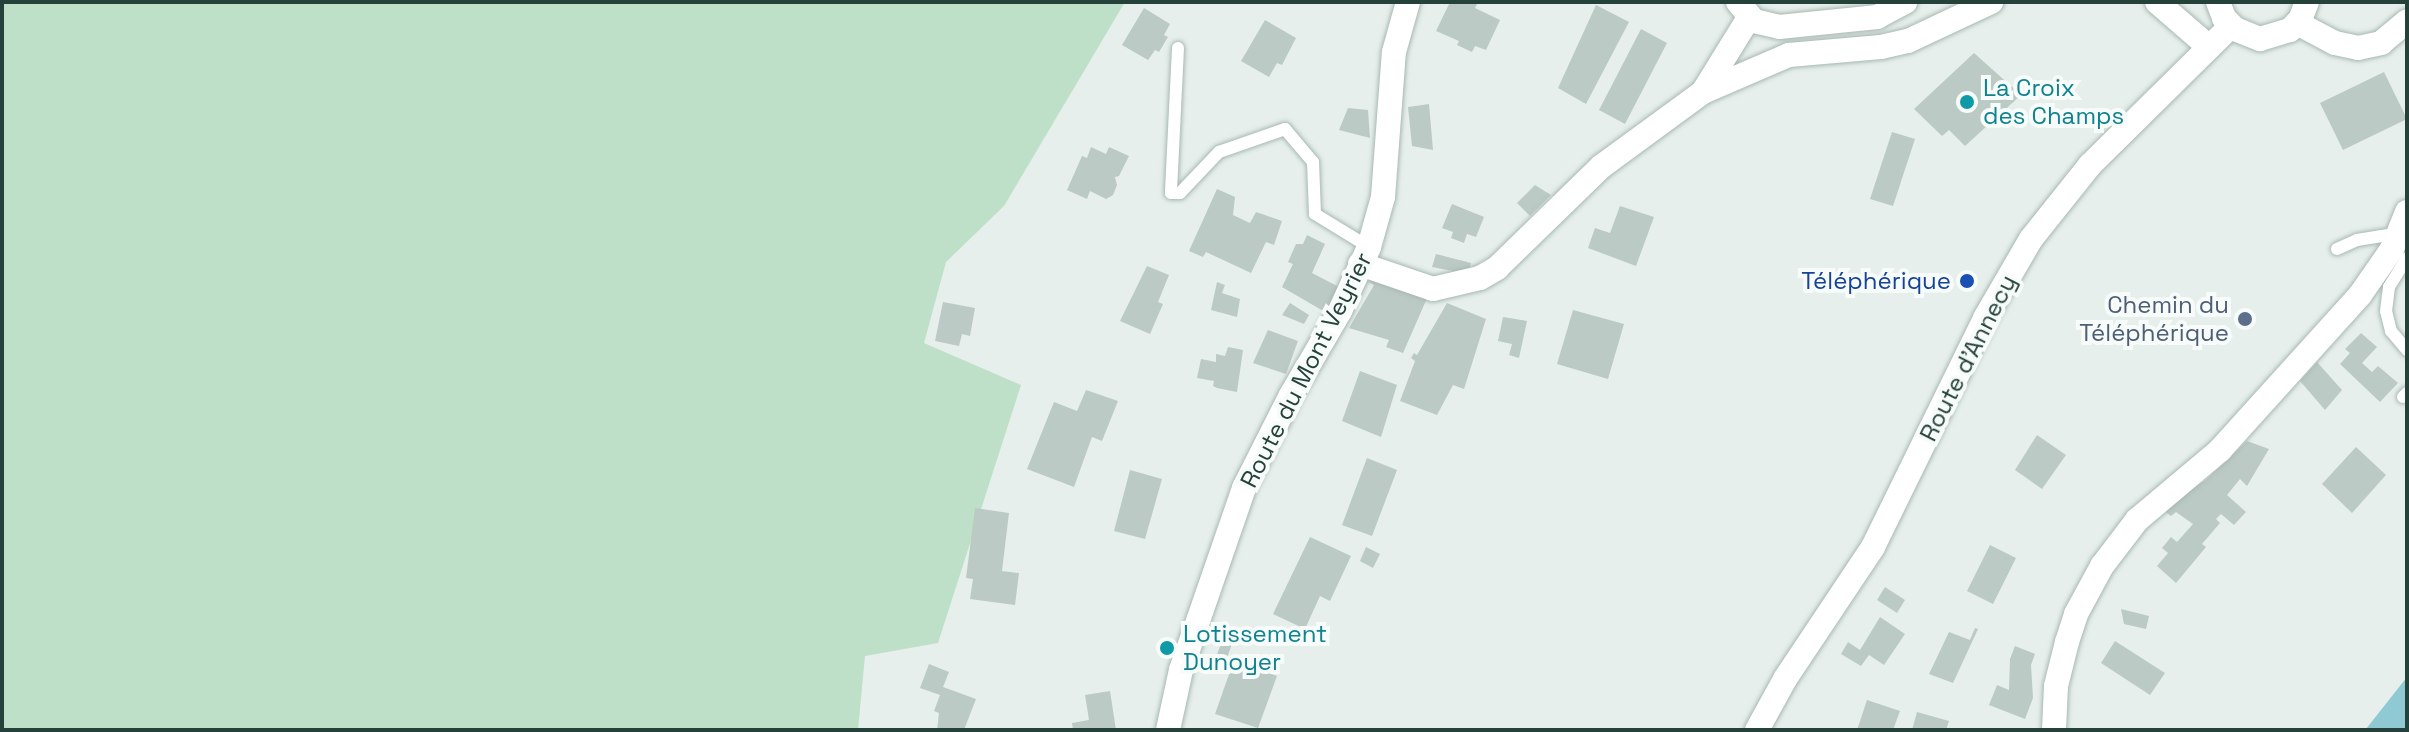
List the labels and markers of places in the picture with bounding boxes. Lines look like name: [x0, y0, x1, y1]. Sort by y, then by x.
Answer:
place label: La Croix des Champs: [1983, 74, 2124, 130]
marker: La Croix des Champs: [1958, 93, 1976, 111]
place label: Téléphérique: [1801, 267, 1951, 295]
marker: Téléphérique: [1958, 272, 1976, 290]
place label: Chemin du Téléphérique: [2079, 291, 2229, 347]
marker: Chemin du Téléphérique: [2236, 310, 2254, 328]
place label: Lotissement Dunoyer: [1183, 620, 1327, 676]
marker: Lotissement Dunoyer: [1158, 639, 1176, 657]

